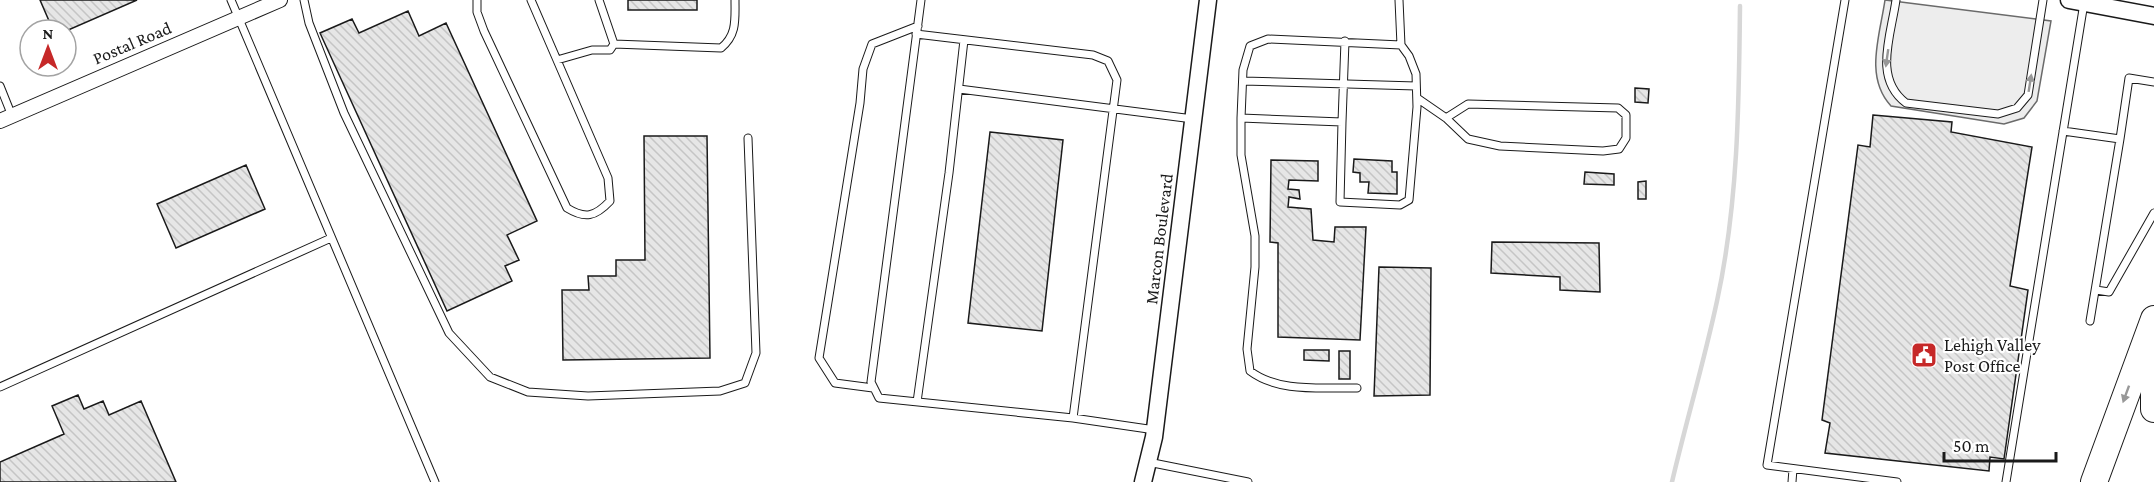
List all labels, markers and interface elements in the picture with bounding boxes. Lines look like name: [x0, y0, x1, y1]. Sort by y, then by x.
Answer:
street label: Postal Road: [90, 17, 175, 69]
north arrow: [18, 18, 78, 78]
text: N: [43, 25, 54, 42]
one-way arrow: [1883, 49, 1892, 68]
one-way arrow: [2026, 74, 2035, 93]
street label: Marcon Boulevard: [1141, 172, 1177, 306]
place label: Lehigh Valley Post Office: [1944, 335, 2041, 376]
public building icon: Lehigh Valley Post Office: [1909, 340, 1939, 370]
one-way arrow: [2121, 385, 2131, 403]
scale bar: [1944, 425, 2056, 463]
text: 50 m: [1953, 436, 1990, 456]

